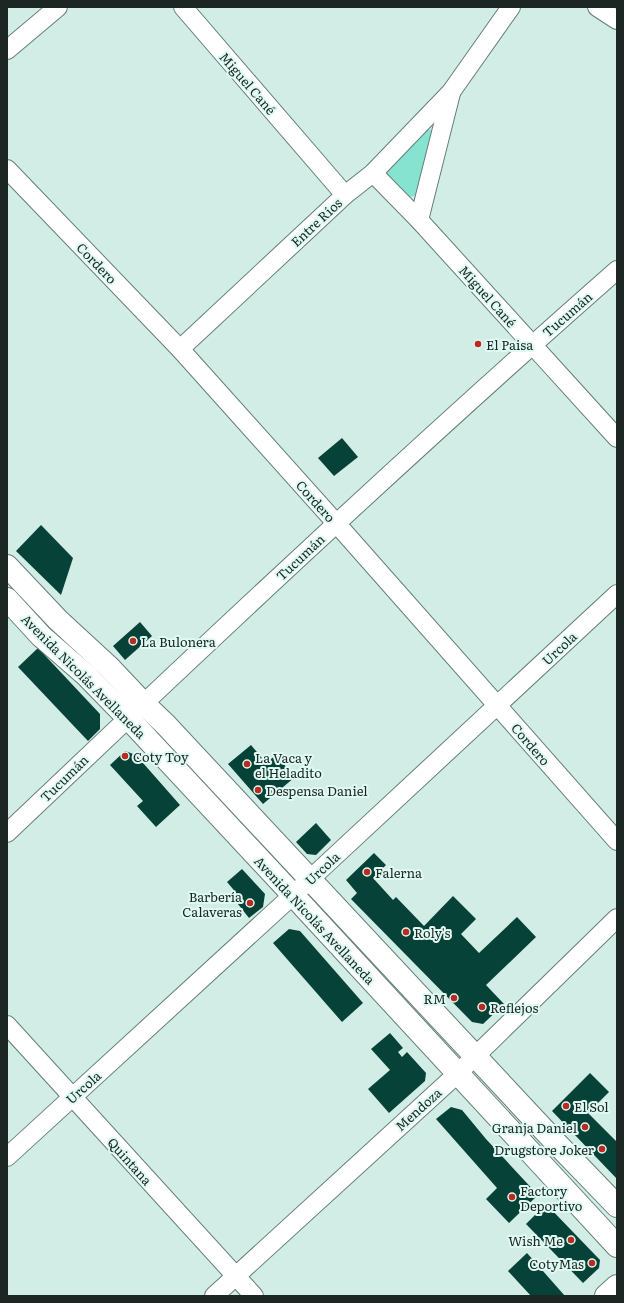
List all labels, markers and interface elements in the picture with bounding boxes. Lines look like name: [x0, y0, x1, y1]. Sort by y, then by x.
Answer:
street label: Miguel Cané: [215, 48, 281, 119]
street label: Entre Ríos: [286, 193, 346, 251]
street label: Cordero: [73, 238, 122, 288]
street label: Miguel Cané: [455, 261, 521, 331]
street label: Tucumán: [538, 287, 596, 341]
place label: El Paisa: [486, 335, 533, 354]
marker: El Paisa: [473, 339, 483, 349]
street label: Cordero: [292, 476, 340, 526]
street label: Tucumán: [271, 529, 329, 585]
street label: Avenida Nicolás Avellaneda: [17, 609, 151, 743]
street label: Urcola: [537, 627, 581, 669]
place label: La Bulonera: [141, 632, 216, 651]
marker: La Bulonera: [128, 636, 138, 646]
street label: Cordero: [507, 719, 555, 770]
place label: Coty Toy: [133, 747, 189, 766]
place label: La Vaca y el Heladito: [255, 748, 322, 782]
street label: Tucumán: [36, 750, 93, 806]
marker: Coty Toy: [120, 751, 130, 761]
marker: La Vaca y el Heladito: [242, 759, 252, 769]
place label: Despensa Daniel: [266, 781, 368, 800]
marker: Despensa Daniel: [253, 785, 263, 795]
street label: Urcola: [300, 847, 344, 889]
street label: Avenida Nicolás Avellaneda: [250, 852, 380, 988]
place label: Falerna: [375, 863, 422, 882]
marker: Falerna: [362, 867, 372, 877]
place label: Barbería Calaveras: [182, 887, 242, 921]
marker: Barbería Calaveras: [245, 898, 255, 908]
place label: Roly's: [414, 923, 451, 942]
marker: Roly's: [401, 927, 411, 937]
place label: RM: [424, 989, 446, 1008]
marker: RM: [449, 993, 459, 1003]
place label: Reflejos: [490, 998, 538, 1017]
marker: Reflejos: [477, 1002, 487, 1012]
street label: Urcola: [61, 1066, 105, 1108]
street label: Mendoza: [391, 1083, 445, 1135]
place label: El Sol: [574, 1097, 609, 1116]
marker: El Sol: [561, 1101, 571, 1111]
place label: Granja Daniel: [492, 1118, 578, 1137]
marker: Granja Daniel: [580, 1122, 590, 1132]
street label: Quintana: [103, 1133, 157, 1189]
place label: Drugstore Joker: [494, 1140, 595, 1159]
marker: Drugstore Joker: [597, 1144, 607, 1154]
place label: Factory Deportivo: [520, 1181, 583, 1215]
marker: Factory Deportivo: [507, 1192, 517, 1202]
place label: Wish Me: [508, 1231, 563, 1250]
marker: Wish Me: [566, 1235, 576, 1245]
place label: CotyMas: [529, 1254, 584, 1273]
marker: CotyMas: [587, 1258, 597, 1268]

